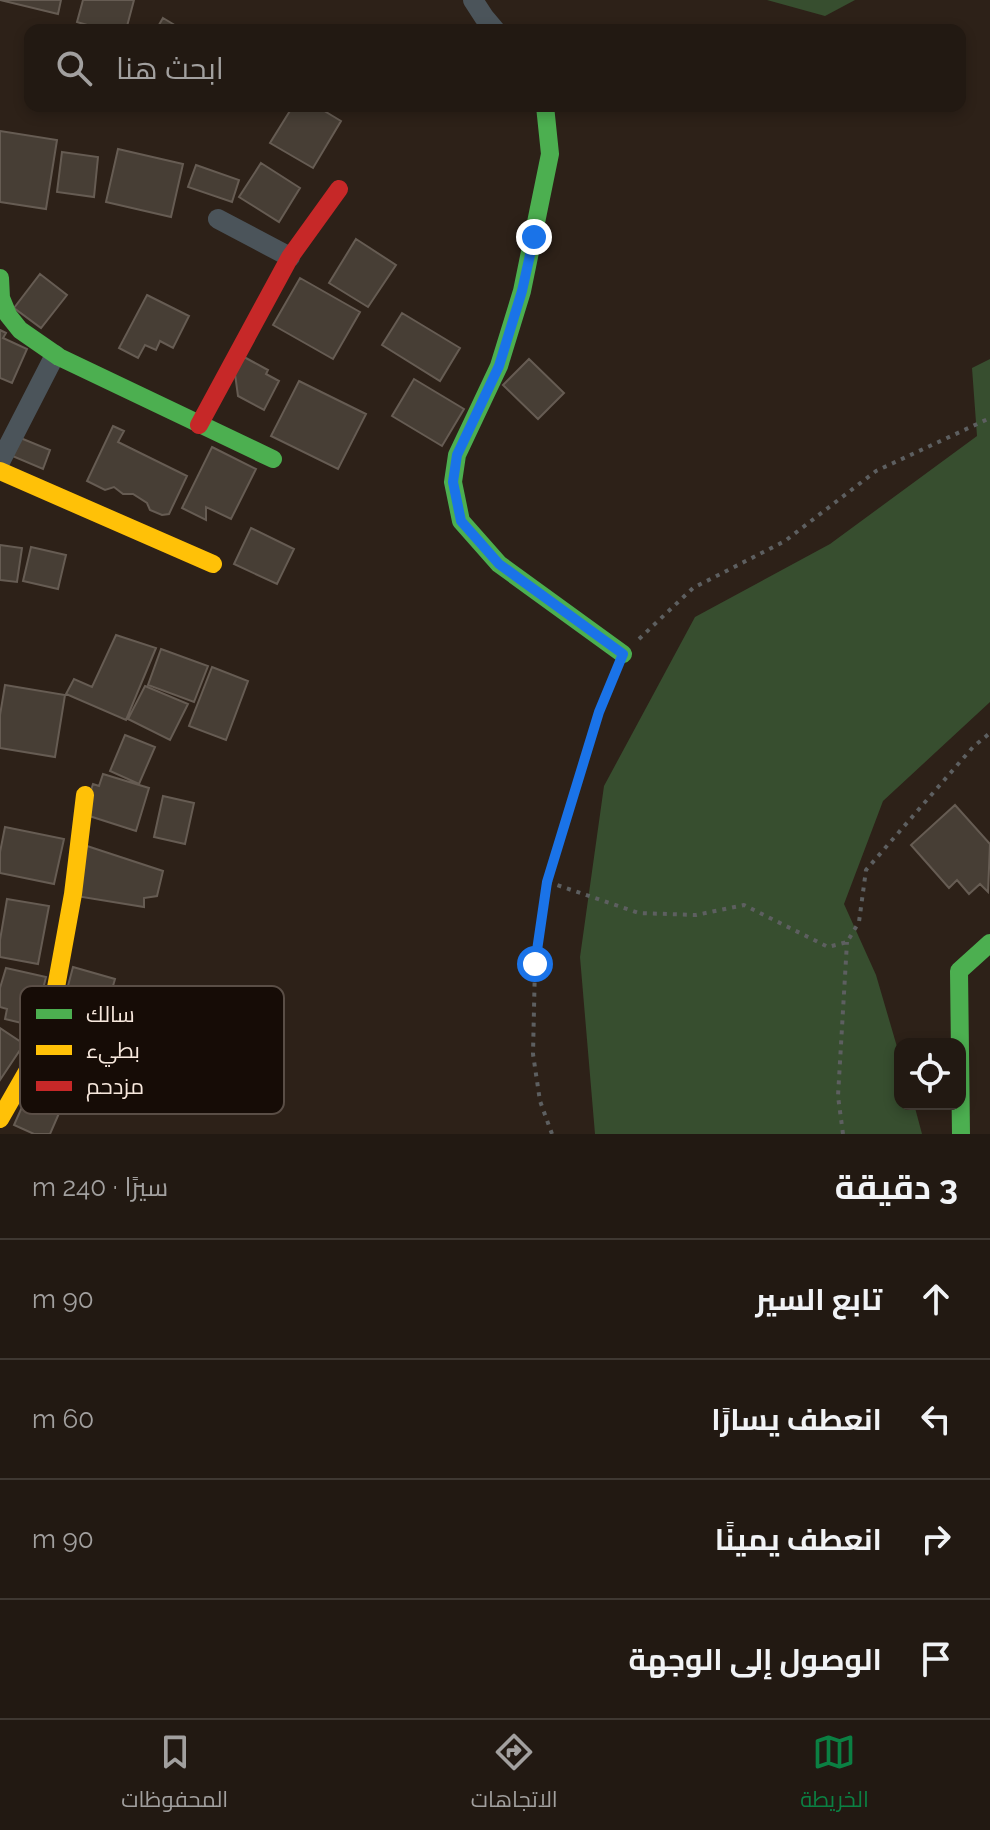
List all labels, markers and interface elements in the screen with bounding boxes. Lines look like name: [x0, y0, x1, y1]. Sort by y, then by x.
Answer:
search box: [24, 24, 966, 112]
icon: search: [52, 46, 96, 90]
text: ابحث هنا: [116, 51, 224, 86]
route end: [516, 219, 552, 255]
route start: [517, 946, 553, 982]
legend: [20, 986, 284, 1114]
text: سالك: [86, 1001, 135, 1027]
text: بطيء: [86, 1037, 140, 1067]
map controls: [894, 1038, 966, 1110]
button: locate: [894, 1038, 966, 1110]
text: مزدحم: [86, 1073, 144, 1102]
text: 3 دقيقة: [835, 1167, 958, 1207]
text: سيرًا · 240 m: [32, 1172, 168, 1202]
icon: ahead: [914, 1277, 958, 1321]
text: تابع السير: [756, 1282, 882, 1317]
text: 90 m: [32, 1284, 94, 1314]
icon: left: [914, 1397, 958, 1441]
text: انعطف يسارًا: [711, 1402, 882, 1437]
text: 60 m: [32, 1404, 94, 1434]
icon: right: [914, 1517, 958, 1561]
text: انعطف يمينًا: [715, 1522, 882, 1557]
text: 90 m: [32, 1524, 94, 1554]
icon: arrive: [914, 1637, 958, 1681]
text: الوصول إلى الوجهة: [629, 1642, 882, 1677]
tab: المحفوظات: [121, 1730, 228, 1820]
tab: الاتجاهات: [471, 1730, 558, 1820]
tab: الخريطة: [800, 1730, 869, 1820]

